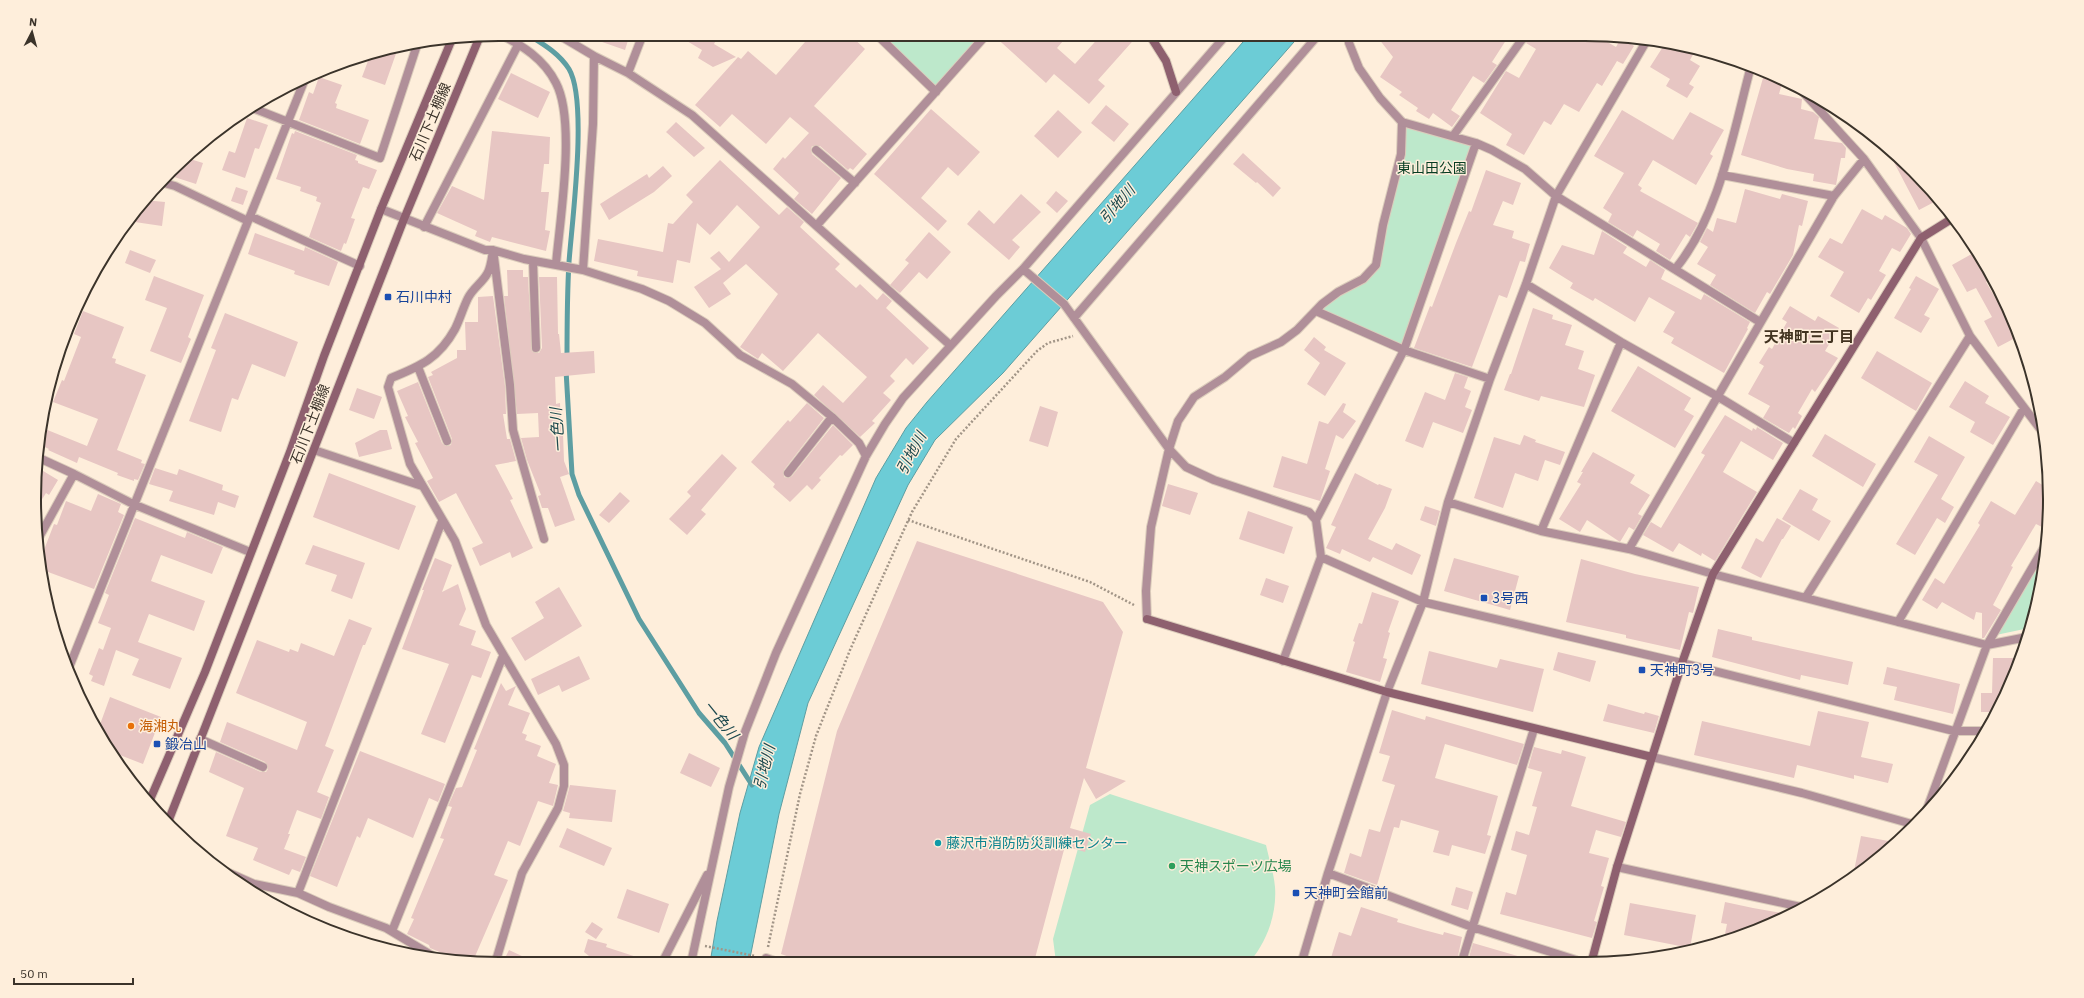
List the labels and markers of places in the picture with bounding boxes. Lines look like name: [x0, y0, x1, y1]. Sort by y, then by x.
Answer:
place label: 石川中村: [396, 288, 452, 306]
marker: 石川中村: [383, 292, 393, 302]
place label: 3号西: [1492, 589, 1528, 607]
marker: 3号西: [1479, 593, 1489, 603]
place label: 天神町3号: [1650, 661, 1714, 679]
marker: 天神町3号: [1637, 665, 1647, 675]
place label: 海湘丸: [139, 717, 181, 735]
marker: 海湘丸: [126, 721, 136, 731]
place label: 鍛冶山: [165, 735, 207, 753]
marker: 鍛冶山: [152, 739, 162, 749]
place label: 藤沢市消防防災訓練センター: [946, 834, 1128, 852]
marker: 藤沢市消防防災訓練センター: [933, 838, 943, 848]
place label: 天神スポーツ広場: [1180, 857, 1292, 875]
marker: 天神スポーツ広場: [1167, 861, 1177, 871]
place label: 天神町会館前: [1304, 884, 1388, 902]
marker: 天神町会館前: [1291, 888, 1301, 898]

